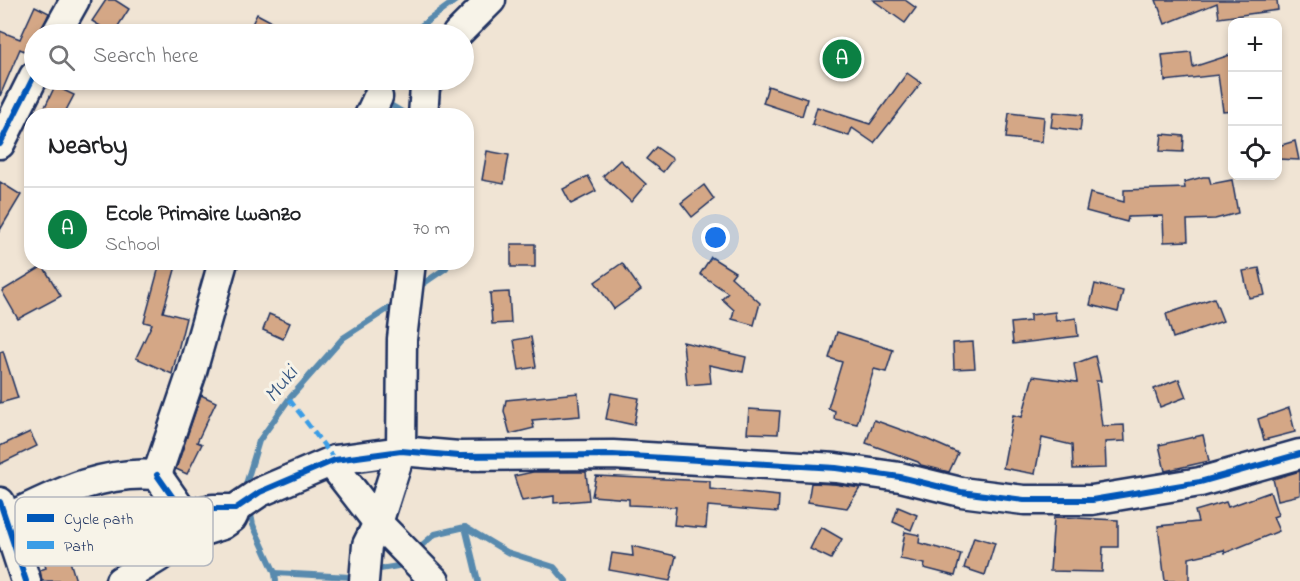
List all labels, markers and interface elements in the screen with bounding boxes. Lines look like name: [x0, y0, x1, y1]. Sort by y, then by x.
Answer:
map controls: [1228, 18, 1282, 180]
button: +: [1228, 18, 1282, 72]
search box: [24, 24, 474, 90]
pin: A: [822, 36, 862, 82]
icon: search: [45, 41, 78, 74]
text: Search here: [93, 41, 198, 73]
button: −: [1228, 72, 1282, 126]
button: locate: [1228, 126, 1282, 180]
text: Nearby: [48, 128, 127, 166]
text: Ecole Primaire Lwanzo: [105, 199, 301, 231]
text: A: [61, 215, 74, 244]
text: 70 m: [413, 215, 450, 244]
your location: [701, 223, 730, 252]
text: School: [105, 231, 160, 260]
water label: Muki: [257, 358, 308, 410]
legend: [15, 497, 213, 566]
text: Cycle path: [64, 508, 133, 532]
text: Path: [64, 535, 94, 559]

